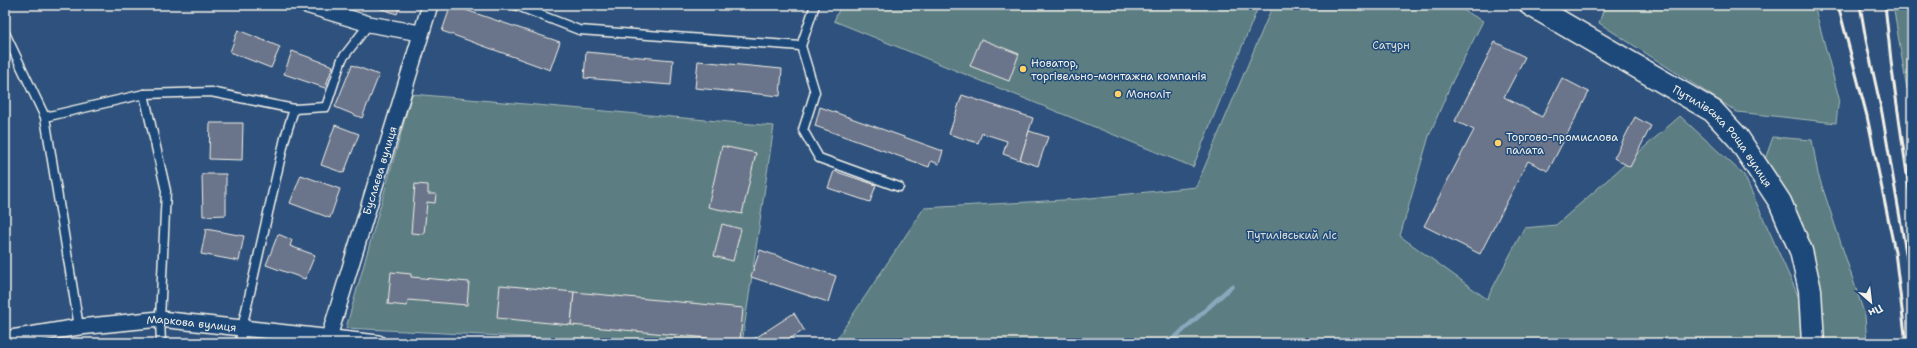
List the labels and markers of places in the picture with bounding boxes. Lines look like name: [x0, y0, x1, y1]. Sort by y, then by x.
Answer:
place label: Новатор, торгівельно-монтажна компанія: [1031, 56, 1207, 84]
marker: Новатор, торгівельно-монтажна компанія: [1018, 64, 1028, 74]
place label: Моноліт: [1126, 87, 1171, 102]
marker: Моноліт: [1113, 89, 1123, 99]
place label: Торгово-промислова палата: [1506, 130, 1618, 158]
marker: Торгово-промислова палата: [1493, 138, 1503, 148]

